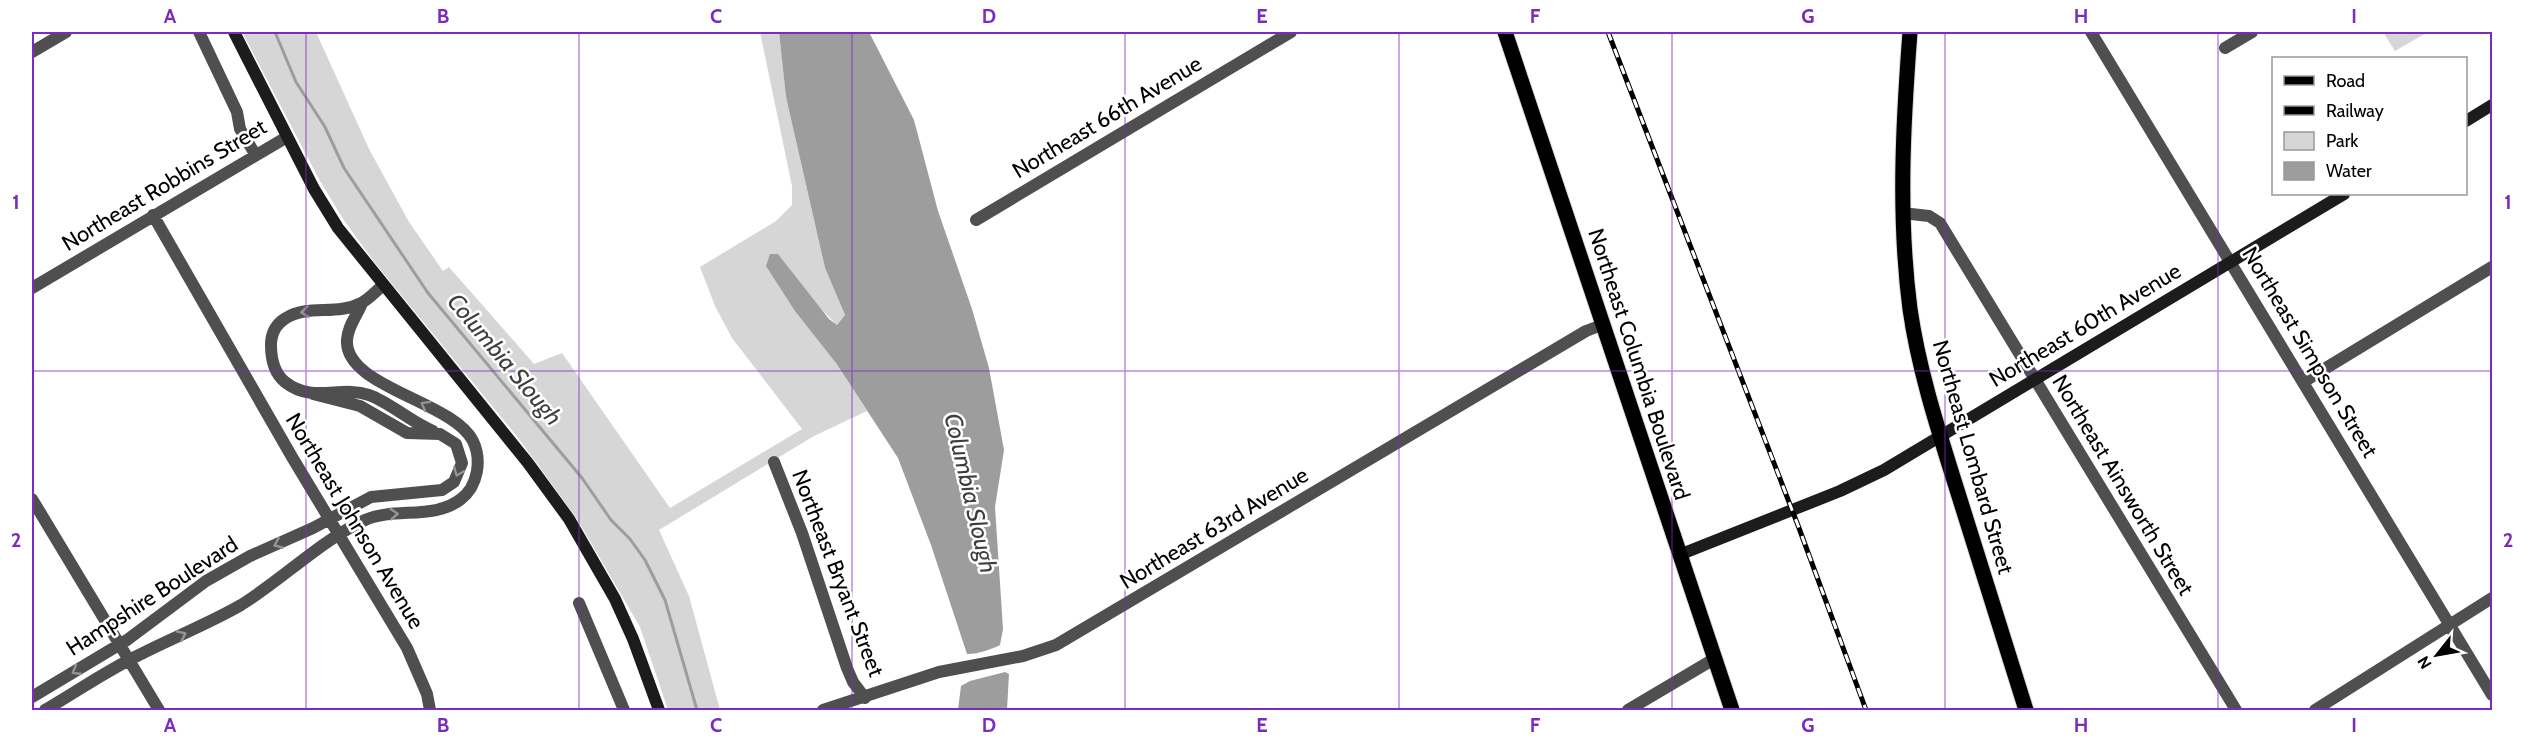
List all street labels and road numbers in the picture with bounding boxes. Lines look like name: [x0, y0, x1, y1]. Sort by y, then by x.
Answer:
street label: Northeast 66th Avenue: [1008, 50, 1206, 184]
street label: Northeast Robbins Street: [57, 113, 272, 257]
street label: Northeast Columbia Boulevard: [1582, 225, 1696, 503]
street label: Northeast Simpson Street: [2236, 242, 2384, 463]
street label: Northeast 60th Avenue: [1984, 257, 2186, 393]
street label: Northeast Lombard Street: [1927, 337, 2020, 578]
street label: Northeast Ainsworth Street: [2046, 370, 2200, 601]
street label: Northeast Johnson Avenue: [280, 408, 430, 634]
street label: Northeast 63rd Avenue: [1115, 461, 1313, 595]
street label: Northeast Bryant Street: [786, 466, 890, 681]
street label: Hampshire Boulevard: [61, 530, 243, 662]

